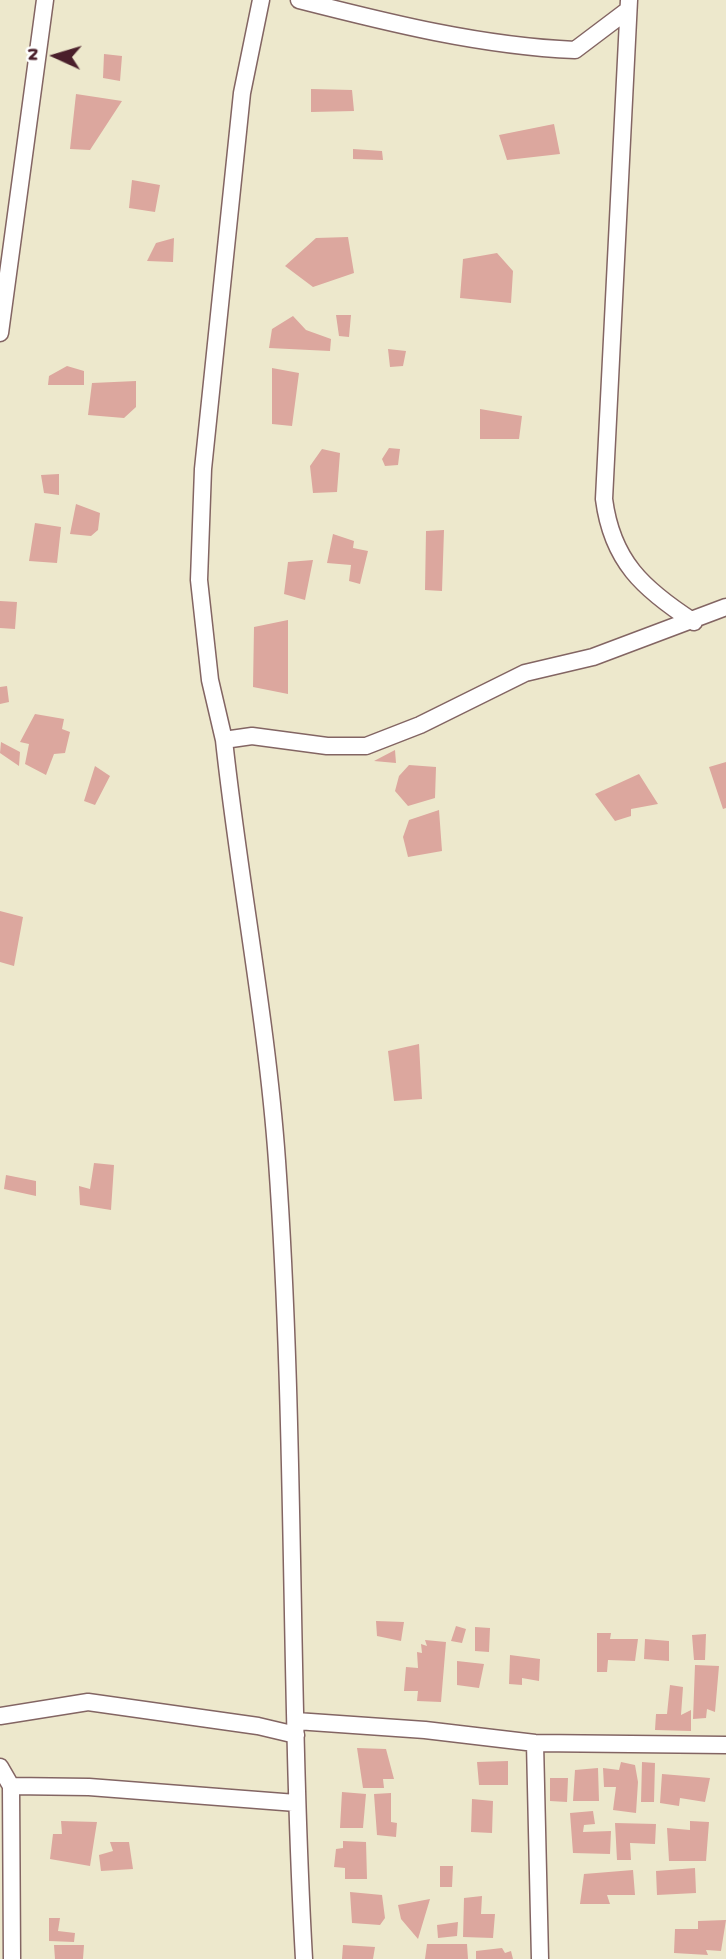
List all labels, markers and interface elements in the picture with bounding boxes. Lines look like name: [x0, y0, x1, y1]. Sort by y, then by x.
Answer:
north arrow: [21, 21, 91, 91]
text: N: [23, 48, 46, 61]

